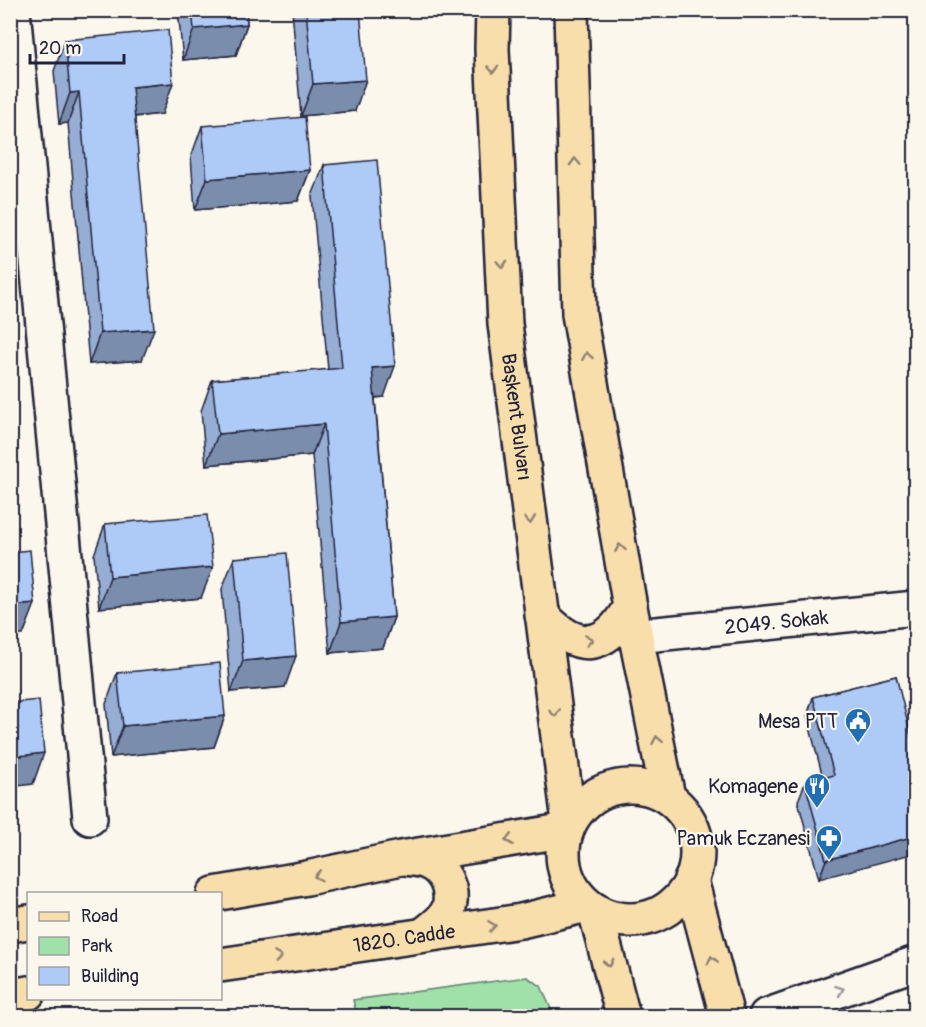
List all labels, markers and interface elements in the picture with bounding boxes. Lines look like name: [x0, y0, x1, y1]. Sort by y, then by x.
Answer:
scale bar: [30, 27, 124, 65]
text: 20 m: [39, 37, 81, 60]
one-way arrow: [487, 64, 500, 73]
one-way arrow: [569, 157, 581, 166]
one-way arrow: [495, 259, 508, 268]
street label: Başkent Bulvarı: [496, 352, 537, 482]
one-way arrow: [581, 352, 593, 361]
one-way arrow: [523, 515, 536, 525]
one-way arrow: [614, 544, 627, 554]
street label: 2049. Sokak: [723, 604, 830, 640]
one-way arrow: [584, 634, 594, 647]
public building icon: Mesa PTT: [843, 706, 873, 744]
one-way arrow: [549, 709, 561, 718]
place label: Mesa PTT: [758, 709, 838, 734]
one-way arrow: [651, 735, 664, 745]
restaurant icon: Komagene: [802, 771, 832, 809]
place label: Komagene: [708, 774, 798, 799]
pharmacy icon: Pamuk Eczanesi: [814, 823, 844, 861]
place label: Pamuk Eczanesi: [677, 826, 810, 851]
one-way arrow: [505, 833, 514, 845]
one-way arrow: [313, 869, 323, 882]
legend: [27, 892, 222, 1000]
text: Road: [81, 905, 118, 928]
street label: 1820. Cadde: [351, 918, 457, 958]
one-way arrow: [488, 920, 497, 932]
text: Park: [81, 935, 113, 958]
one-way arrow: [274, 951, 283, 963]
one-way arrow: [707, 955, 720, 965]
one-way arrow: [602, 958, 615, 968]
text: Building: [81, 965, 139, 988]
one-way arrow: [835, 984, 845, 997]

